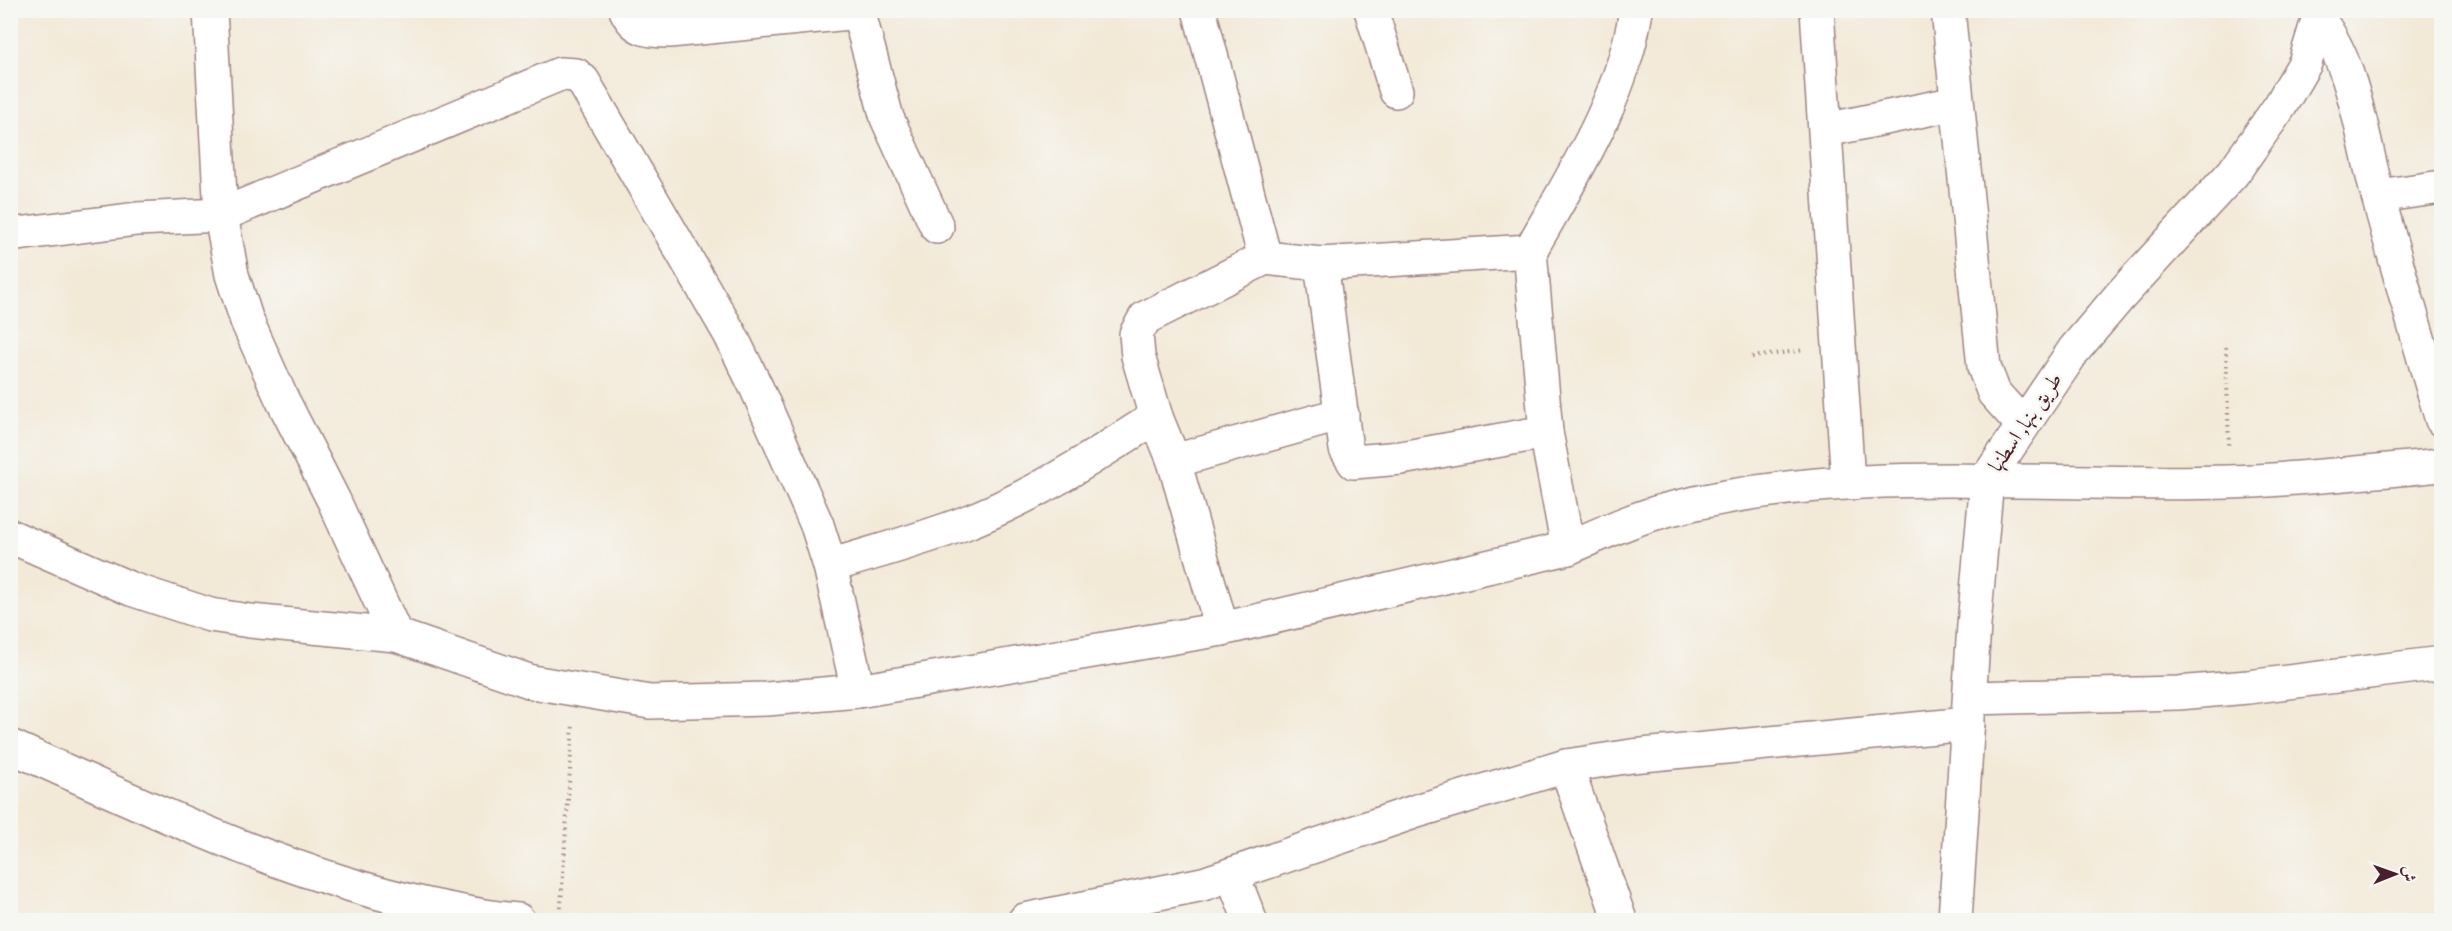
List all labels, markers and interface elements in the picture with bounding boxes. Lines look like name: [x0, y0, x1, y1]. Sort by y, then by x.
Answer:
street label: طريق بنها, اسطنها: [1982, 367, 2070, 478]
north arrow: [2365, 844, 2425, 904]
text: ش: [2397, 866, 2419, 882]

